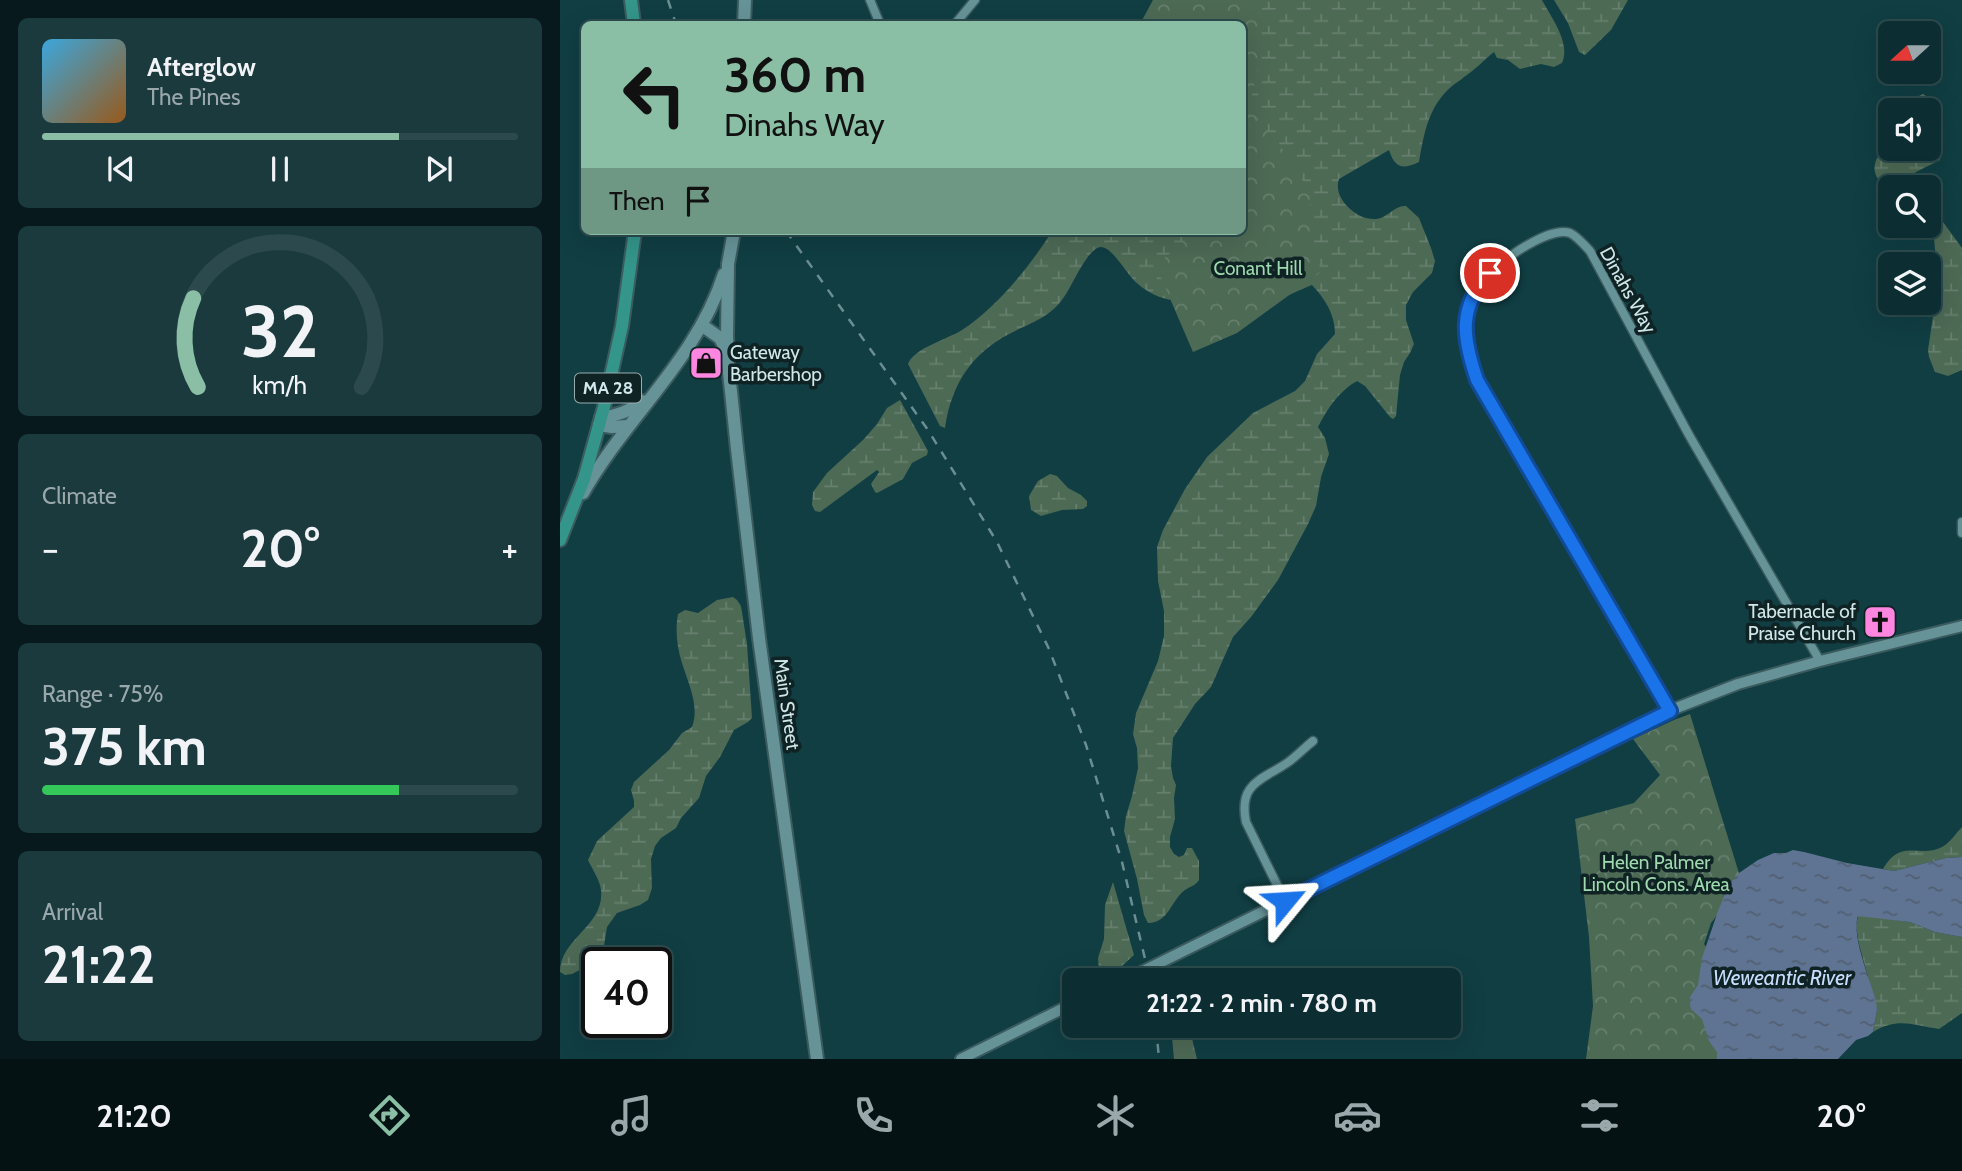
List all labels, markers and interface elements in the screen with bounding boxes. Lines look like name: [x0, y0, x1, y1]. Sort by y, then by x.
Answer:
north arrow: [1878, 21, 1941, 84]
map controls: [1878, 21, 1941, 315]
text: 360 m: [724, 45, 866, 104]
icon: left: [609, 49, 700, 140]
text: Afterglow: [147, 51, 256, 83]
text: The Pines: [147, 83, 241, 111]
button: sound: [1878, 98, 1941, 161]
text: Dinahs Way: [724, 105, 885, 144]
icon: previous: [102, 150, 140, 188]
icon: pause: [261, 150, 299, 188]
icon: next: [420, 150, 458, 188]
button: search: [1878, 175, 1941, 238]
icon: arrive: [679, 182, 717, 220]
text: Then: [609, 185, 665, 217]
pin: [1460, 243, 1520, 303]
street label: Dinahs Way: [1595, 243, 1661, 338]
button: layers: [1878, 252, 1941, 315]
icon: arrive: [1471, 254, 1509, 292]
park label: Conant Hill: [1213, 257, 1303, 280]
text: 32: [241, 288, 319, 376]
place label: Gateway Barbershop: [730, 341, 822, 386]
shop icon: Gateway Barbershop: [687, 344, 725, 382]
text: km/h: [253, 370, 307, 400]
road number: MA 28: [575, 374, 641, 402]
text: Climate: [42, 482, 117, 510]
text: 20°: [240, 517, 320, 580]
text: −: [42, 525, 59, 572]
text: +: [501, 525, 518, 572]
place label: Tabernacle of Praise Church: [1748, 600, 1857, 645]
church icon: Tabernacle of Praise Church: [1861, 603, 1899, 641]
street label: Main Street: [769, 657, 805, 752]
text: Range · 75%: [42, 680, 163, 708]
text: 375 km: [42, 715, 207, 778]
park label: Helen Palmer Lincoln Cons. Area: [1582, 851, 1730, 896]
position arrow: [1248, 864, 1322, 938]
text: Arrival: [42, 898, 103, 926]
text: 21:22: [42, 933, 155, 996]
speed limit sign: 40: [581, 947, 672, 1038]
water label: Weweantic River: [1713, 965, 1853, 990]
text: 21:22 · 2 min · 780 m: [1146, 987, 1377, 1019]
icon: directions: [365, 1091, 414, 1140]
icon: music: [607, 1091, 656, 1140]
icon: phone: [849, 1091, 898, 1140]
icon: climate: [1091, 1091, 1140, 1140]
icon: car: [1333, 1091, 1382, 1140]
icon: filters: [1575, 1091, 1624, 1140]
text: 21:20: [96, 1096, 172, 1135]
text: 20°: [1817, 1096, 1865, 1135]

